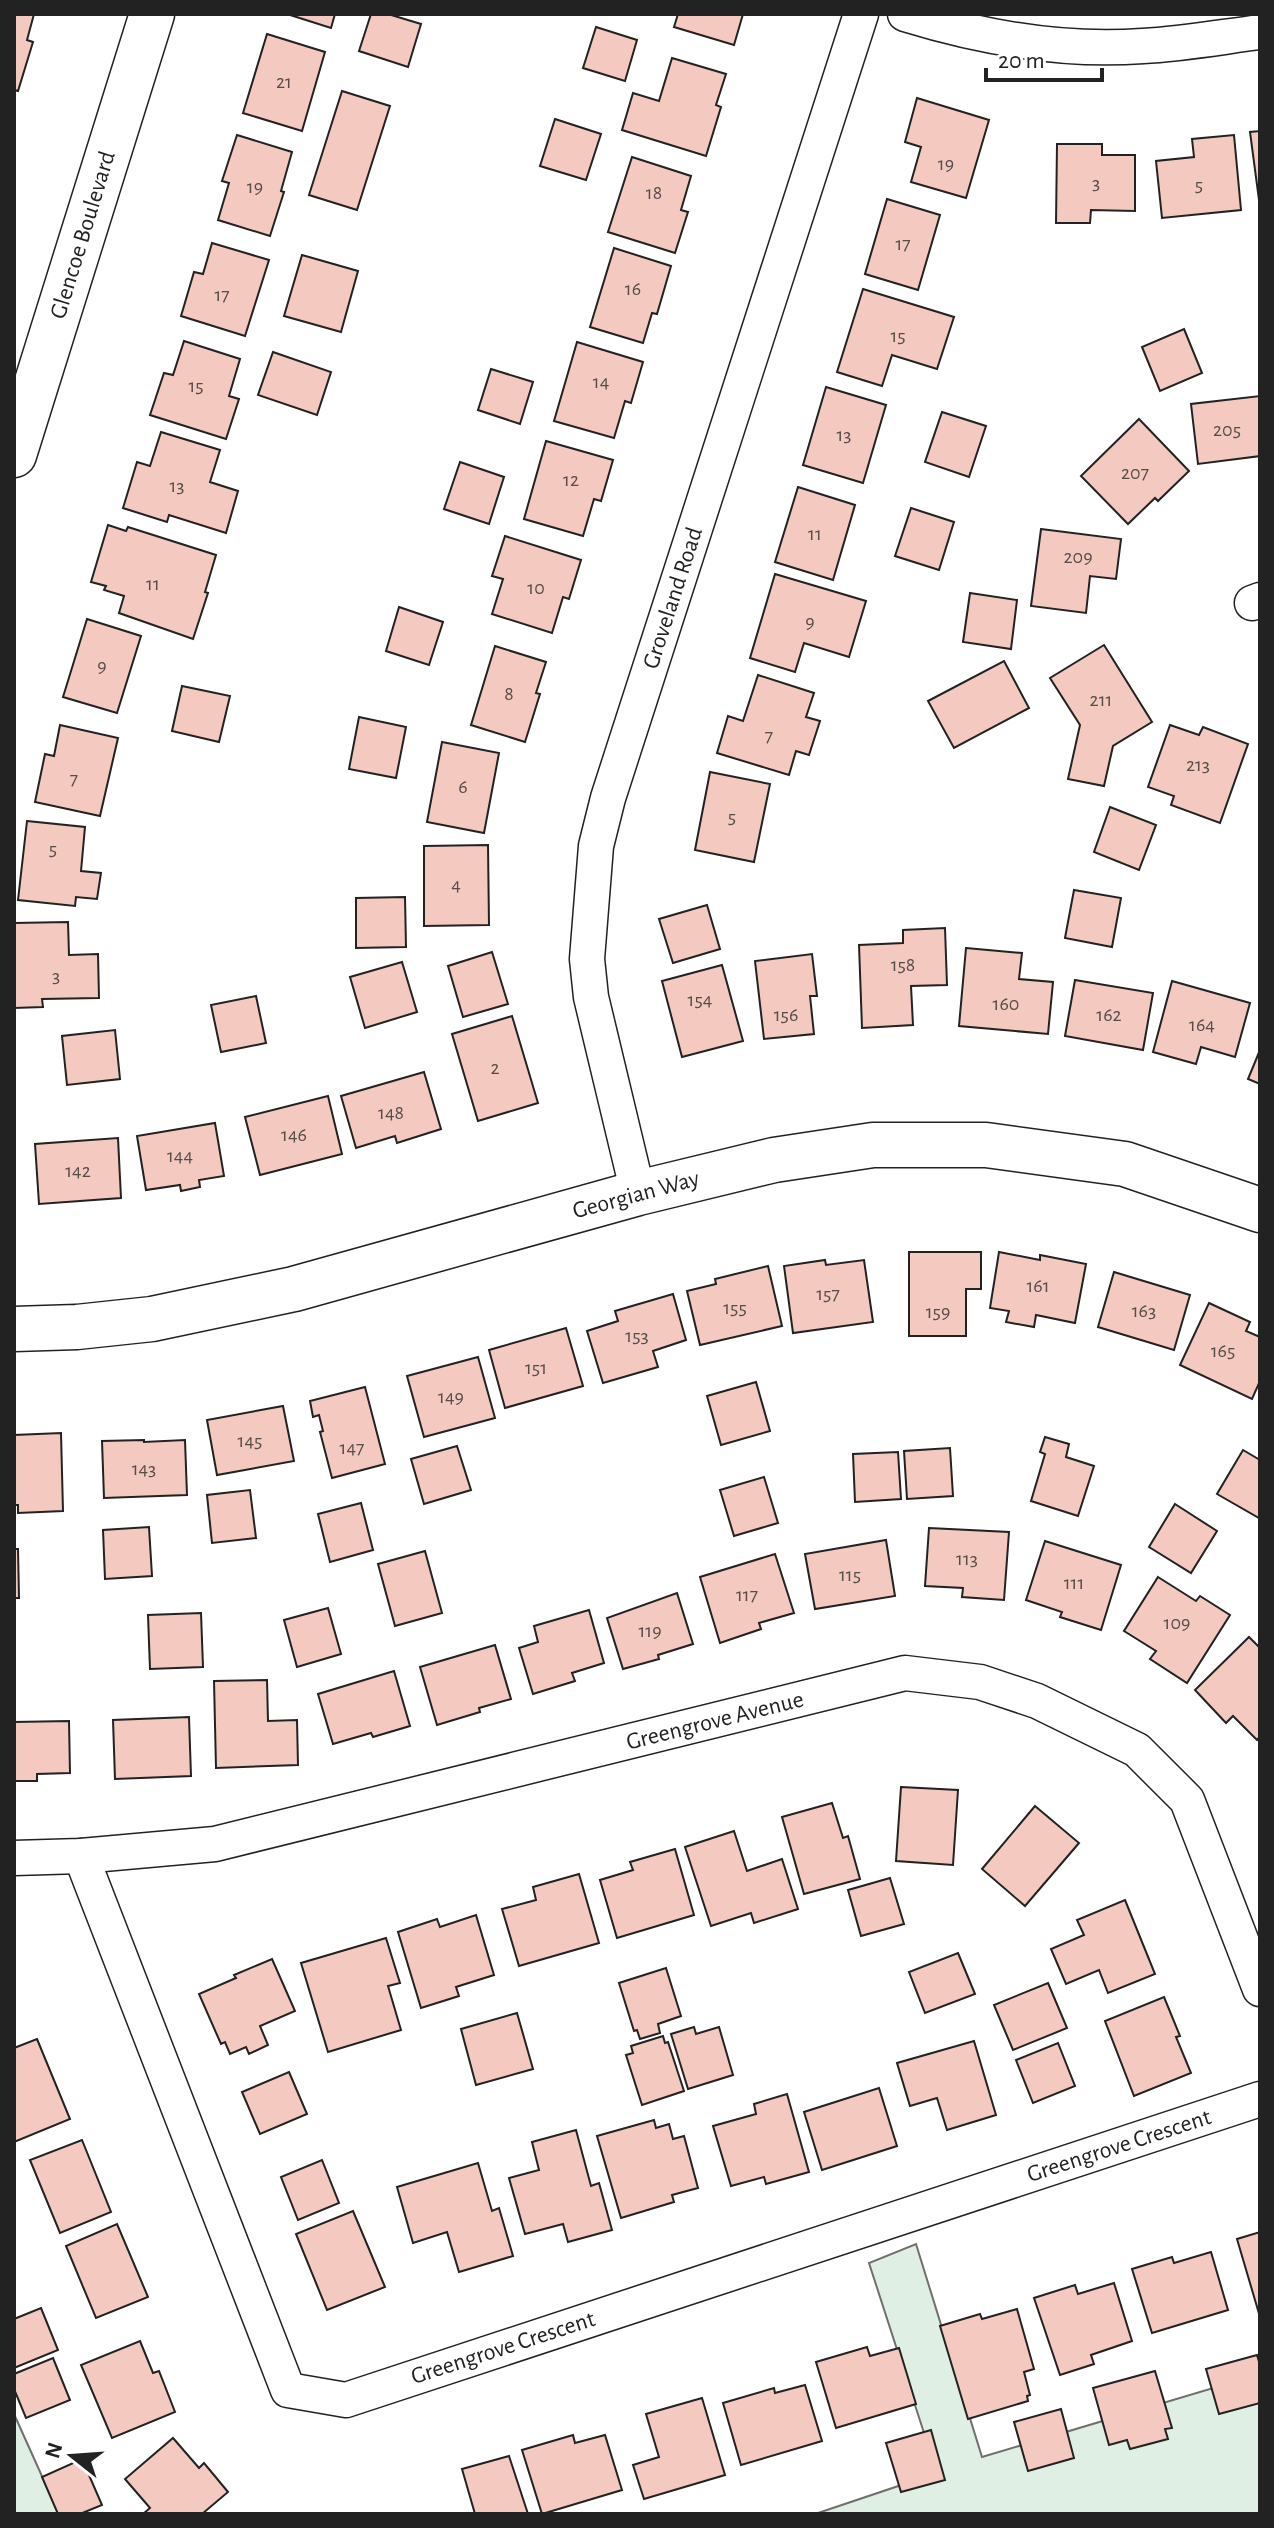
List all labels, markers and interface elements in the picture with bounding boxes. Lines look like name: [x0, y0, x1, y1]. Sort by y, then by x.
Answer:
scale bar: [986, 32, 1102, 82]
text: 20 m: [998, 49, 1045, 73]
house number: 21: [276, 72, 292, 92]
street label: Glencoe Boulevard: [46, 148, 120, 322]
house number: 19: [938, 154, 954, 174]
house number: 3: [1092, 173, 1100, 193]
house number: 5: [1195, 175, 1203, 195]
house number: 19: [247, 177, 263, 197]
house number: 18: [646, 183, 662, 203]
house number: 17: [895, 234, 911, 254]
house number: 16: [625, 279, 641, 299]
house number: 17: [214, 285, 230, 305]
house number: 15: [890, 326, 906, 346]
house number: 14: [593, 372, 609, 392]
house number: 15: [188, 376, 204, 396]
house number: 205: [1213, 420, 1241, 440]
house number: 13: [836, 425, 852, 445]
house number: 207: [1121, 463, 1149, 483]
house number: 12: [563, 470, 579, 490]
house number: 13: [169, 476, 185, 496]
street label: Groveland Road: [639, 524, 707, 672]
house number: 11: [808, 524, 822, 544]
house number: 209: [1063, 547, 1093, 567]
house number: 11: [146, 574, 160, 594]
house number: 10: [527, 578, 545, 598]
house number: 9: [805, 612, 815, 632]
house number: 9: [97, 656, 107, 676]
house number: 8: [504, 684, 514, 704]
house number: 211: [1090, 690, 1112, 710]
house number: 7: [765, 726, 773, 746]
house number: 213: [1186, 755, 1210, 775]
house number: 7: [70, 769, 78, 789]
house number: 6: [458, 777, 468, 797]
house number: 5: [728, 807, 736, 827]
house number: 5: [49, 839, 57, 859]
house number: 4: [451, 875, 461, 895]
house number: 158: [891, 955, 915, 975]
house number: 3: [52, 966, 60, 986]
house number: 154: [688, 990, 712, 1010]
house number: 160: [993, 994, 1019, 1014]
house number: 156: [774, 1005, 798, 1025]
house number: 162: [1096, 1005, 1122, 1025]
house number: 164: [1189, 1015, 1215, 1035]
house number: 2: [490, 1058, 500, 1078]
house number: 148: [378, 1103, 404, 1123]
house number: 146: [281, 1125, 307, 1145]
house number: 144: [167, 1146, 193, 1166]
house number: 142: [65, 1161, 91, 1181]
street label: Georgian Way: [570, 1167, 702, 1223]
house number: 161: [1026, 1276, 1050, 1296]
house number: 157: [816, 1284, 840, 1304]
house number: 155: [723, 1298, 747, 1318]
house number: 163: [1132, 1301, 1156, 1321]
house number: 159: [926, 1302, 950, 1322]
house number: 153: [625, 1326, 649, 1346]
house number: 165: [1211, 1341, 1235, 1361]
house number: 151: [525, 1358, 547, 1378]
house number: 149: [438, 1387, 464, 1407]
house number: 145: [238, 1431, 262, 1451]
house number: 147: [340, 1438, 364, 1458]
house number: 143: [132, 1459, 156, 1479]
house number: 113: [956, 1549, 978, 1569]
house number: 115: [839, 1565, 861, 1585]
house number: 111: [1064, 1573, 1084, 1593]
house number: 117: [736, 1585, 758, 1605]
house number: 109: [1164, 1613, 1190, 1633]
house number: 119: [638, 1621, 662, 1641]
street label: Greengrove Avenue: [624, 1687, 806, 1755]
street label: Greengrove Crescent: [1024, 2105, 1214, 2187]
street label: Greengrove Crescent: [408, 2307, 598, 2389]
north arrow: [32, 2416, 112, 2496]
text: N: [41, 2440, 67, 2461]

